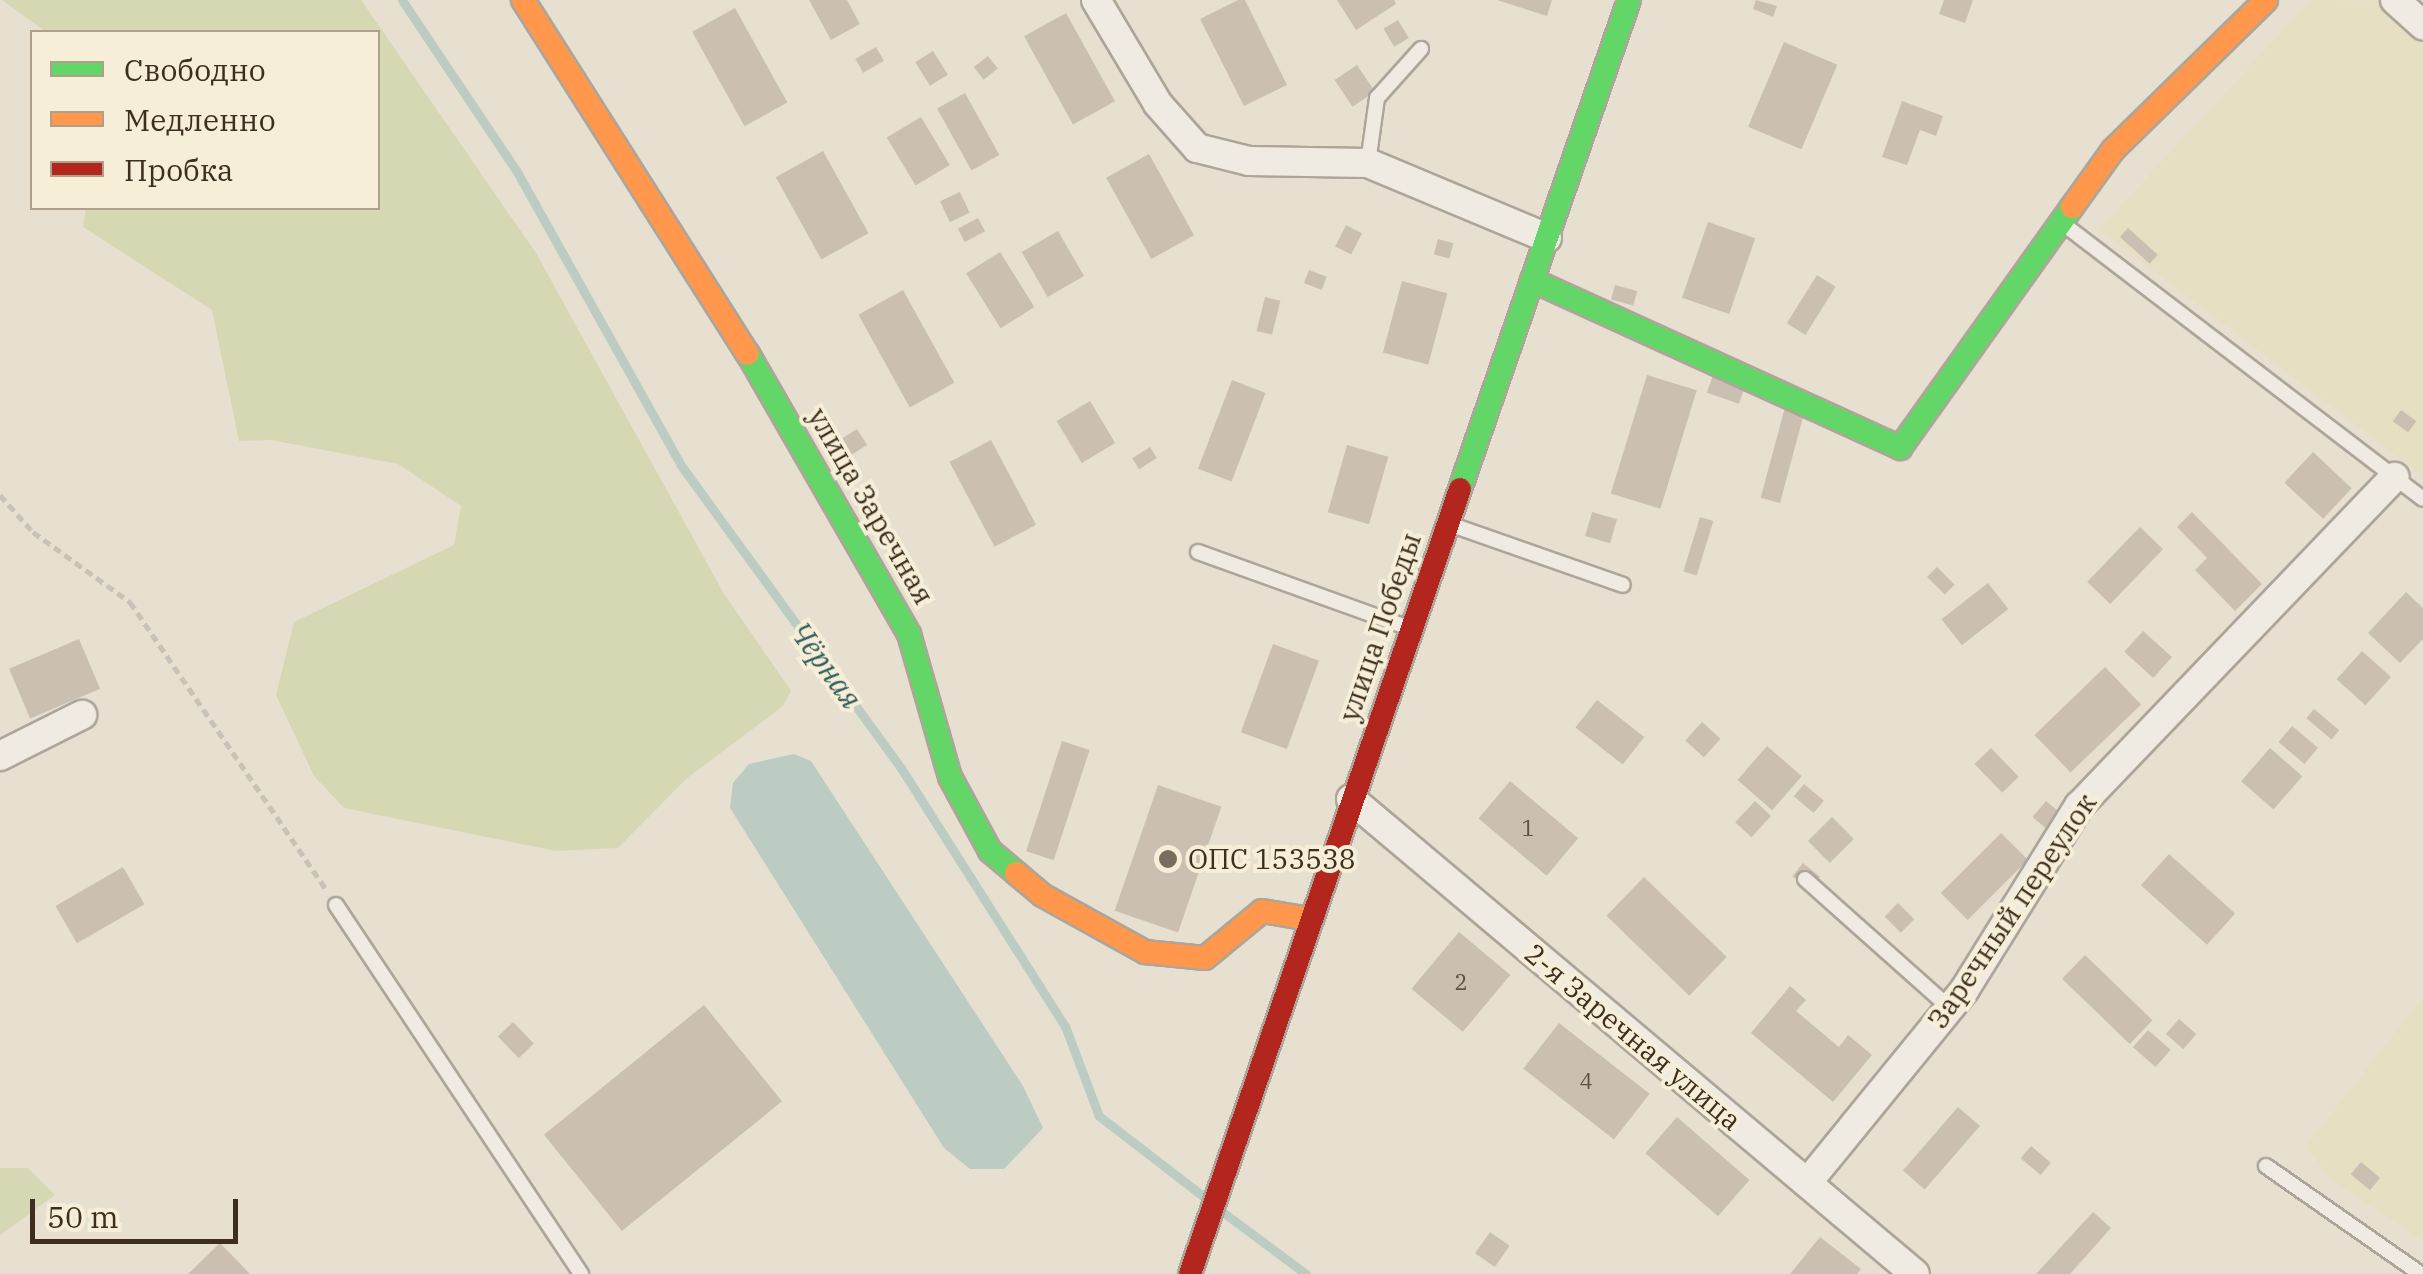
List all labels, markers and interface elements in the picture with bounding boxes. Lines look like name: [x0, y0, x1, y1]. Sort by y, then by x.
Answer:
legend: [30, 30, 380, 210]
text: Свободно: [124, 50, 266, 89]
text: Медленно: [124, 100, 276, 139]
text: Пробка: [124, 150, 233, 189]
street label: улица Заречная: [801, 402, 941, 610]
street label: улица Победы: [1332, 528, 1428, 726]
water label: Чёрная: [783, 615, 869, 715]
street label: Заречный переулок: [1921, 787, 2103, 1035]
house number: 1: [1521, 815, 1535, 841]
place label: ОПС 153538: [1188, 842, 1356, 876]
marker: ОПС 153538: [1157, 848, 1179, 870]
street label: 2-я Заречная улица: [1518, 937, 1748, 1137]
house number: 2: [1454, 969, 1468, 995]
house number: 4: [1579, 1068, 1593, 1094]
scale bar: [35, 1179, 242, 1241]
text: 50 m: [47, 1197, 119, 1236]

